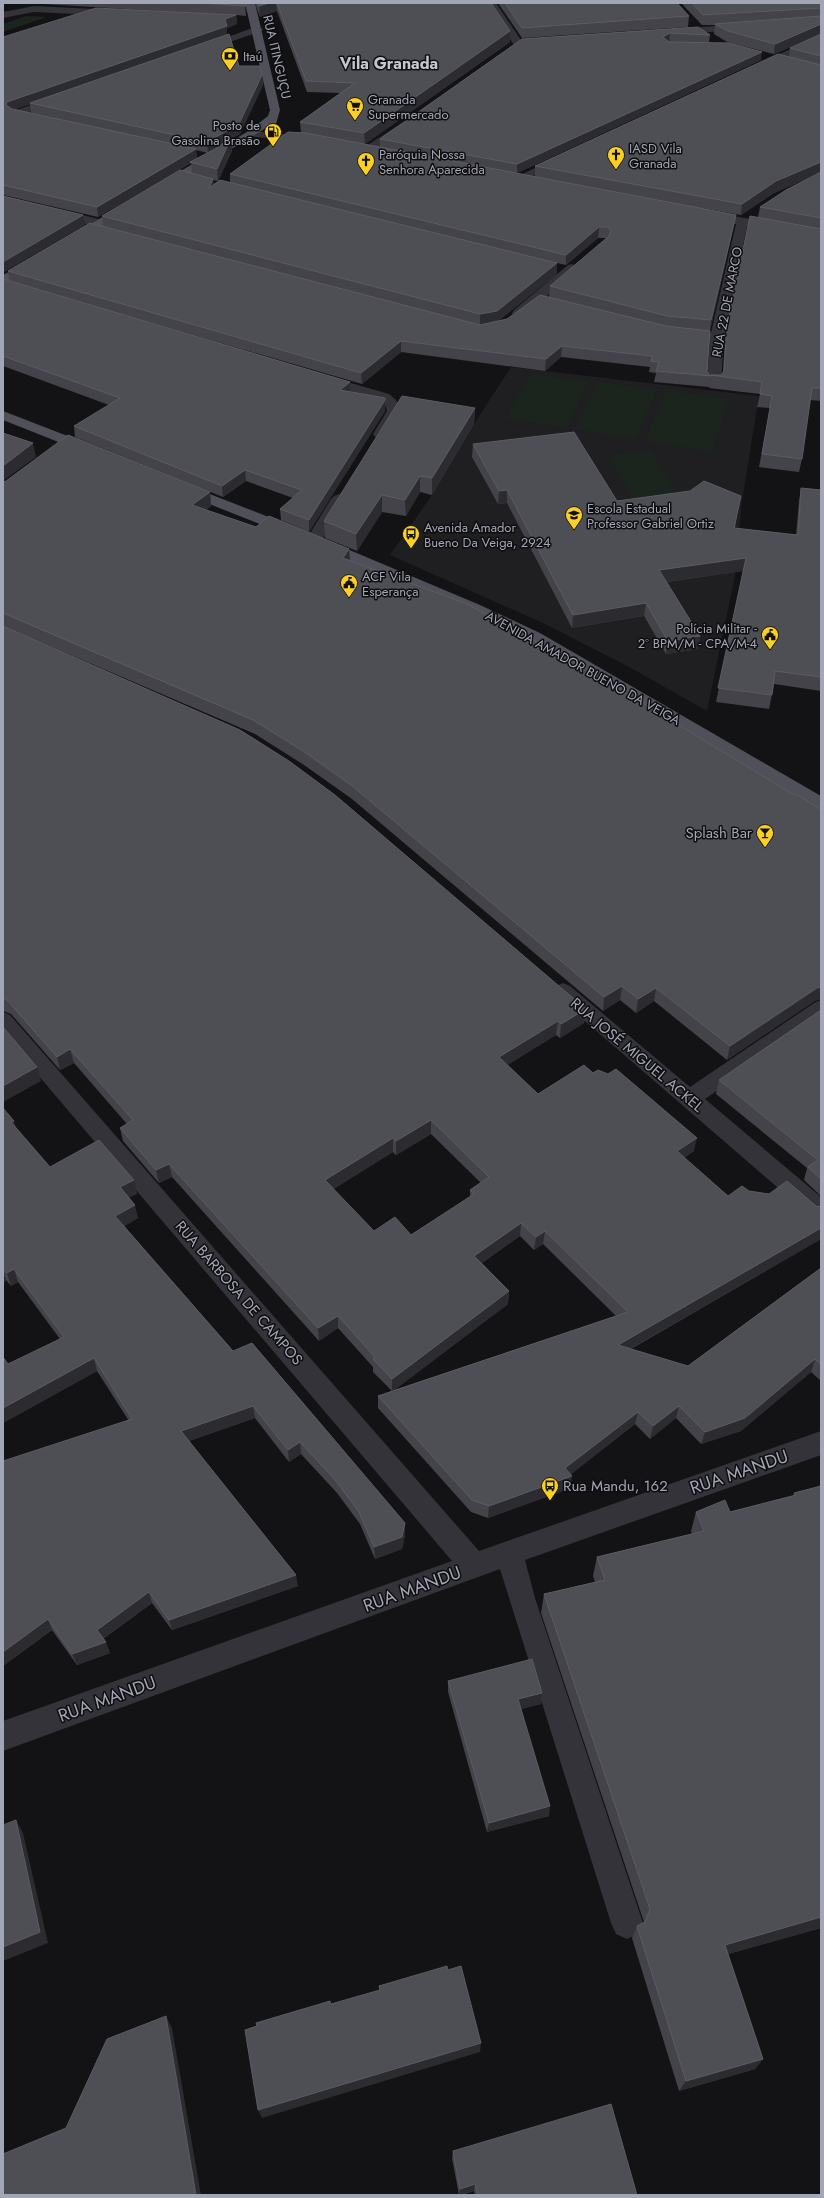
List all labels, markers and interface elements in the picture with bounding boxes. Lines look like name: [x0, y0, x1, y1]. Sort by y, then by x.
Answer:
street label: RUA ITINGUÇU: [258, 13, 296, 101]
bank icon: Itaú: [220, 46, 240, 71]
place label: Itaú: [243, 47, 262, 66]
district label: Vila Granada: [339, 52, 438, 75]
place label: Granada Supermercado: [368, 90, 449, 124]
supermarket icon: Granada Supermercado: [345, 96, 365, 121]
place label: Posto de Gasolina Brasão: [171, 116, 260, 150]
fuel station icon: Posto de Gasolina Brasão: [263, 122, 283, 147]
place label: IASD Vila Granada: [629, 139, 682, 173]
place label: Paróquia Nossa Senhora Aparecida: [379, 145, 485, 179]
church icon: IASD Vila Granada: [606, 145, 626, 170]
church icon: Paróquia Nossa Senhora Aparecida: [356, 151, 376, 176]
street label: RUA 22 DE MARCO: [707, 245, 747, 359]
place label: Escola Estadual Professor Gabriel Ortiz: [587, 499, 714, 533]
school or university icon: Escola Estadual Professor Gabriel Ortiz: [564, 505, 584, 530]
place label: Avenida Amador Bueno Da Veiga, 2924: [424, 518, 551, 552]
bus stop icon: Avenida Amador Bueno Da Veiga, 2924: [401, 524, 421, 549]
place label: ACF Vila Esperança: [362, 567, 419, 601]
public building icon: ACF Vila Esperança: [339, 573, 359, 598]
street label: AVENIDA AMADOR BUENO DA VEIGA: [482, 606, 684, 730]
place label: Polícia Militar - 2º BPM/M - CPA/M-4: [638, 619, 757, 653]
public building icon: Polícia Militar - 2º BPM/M - CPA/M-4: [760, 625, 780, 650]
place label: Splash Bar: [685, 822, 753, 844]
bar icon: Splash Bar: [755, 823, 775, 848]
street label: RUA JOSÉ MIGUEL ACKEL: [566, 993, 709, 1118]
street label: RUA BARBOSA DE CAMPOS: [170, 1216, 308, 1370]
street label: RUA MANDU: [686, 1443, 792, 1501]
place label: Rua Mandu, 162: [563, 1475, 668, 1497]
bus stop icon: Rua Mandu, 162: [540, 1476, 560, 1501]
street label: RUA MANDU: [359, 1559, 465, 1619]
street label: RUA MANDU: [54, 1669, 160, 1729]

